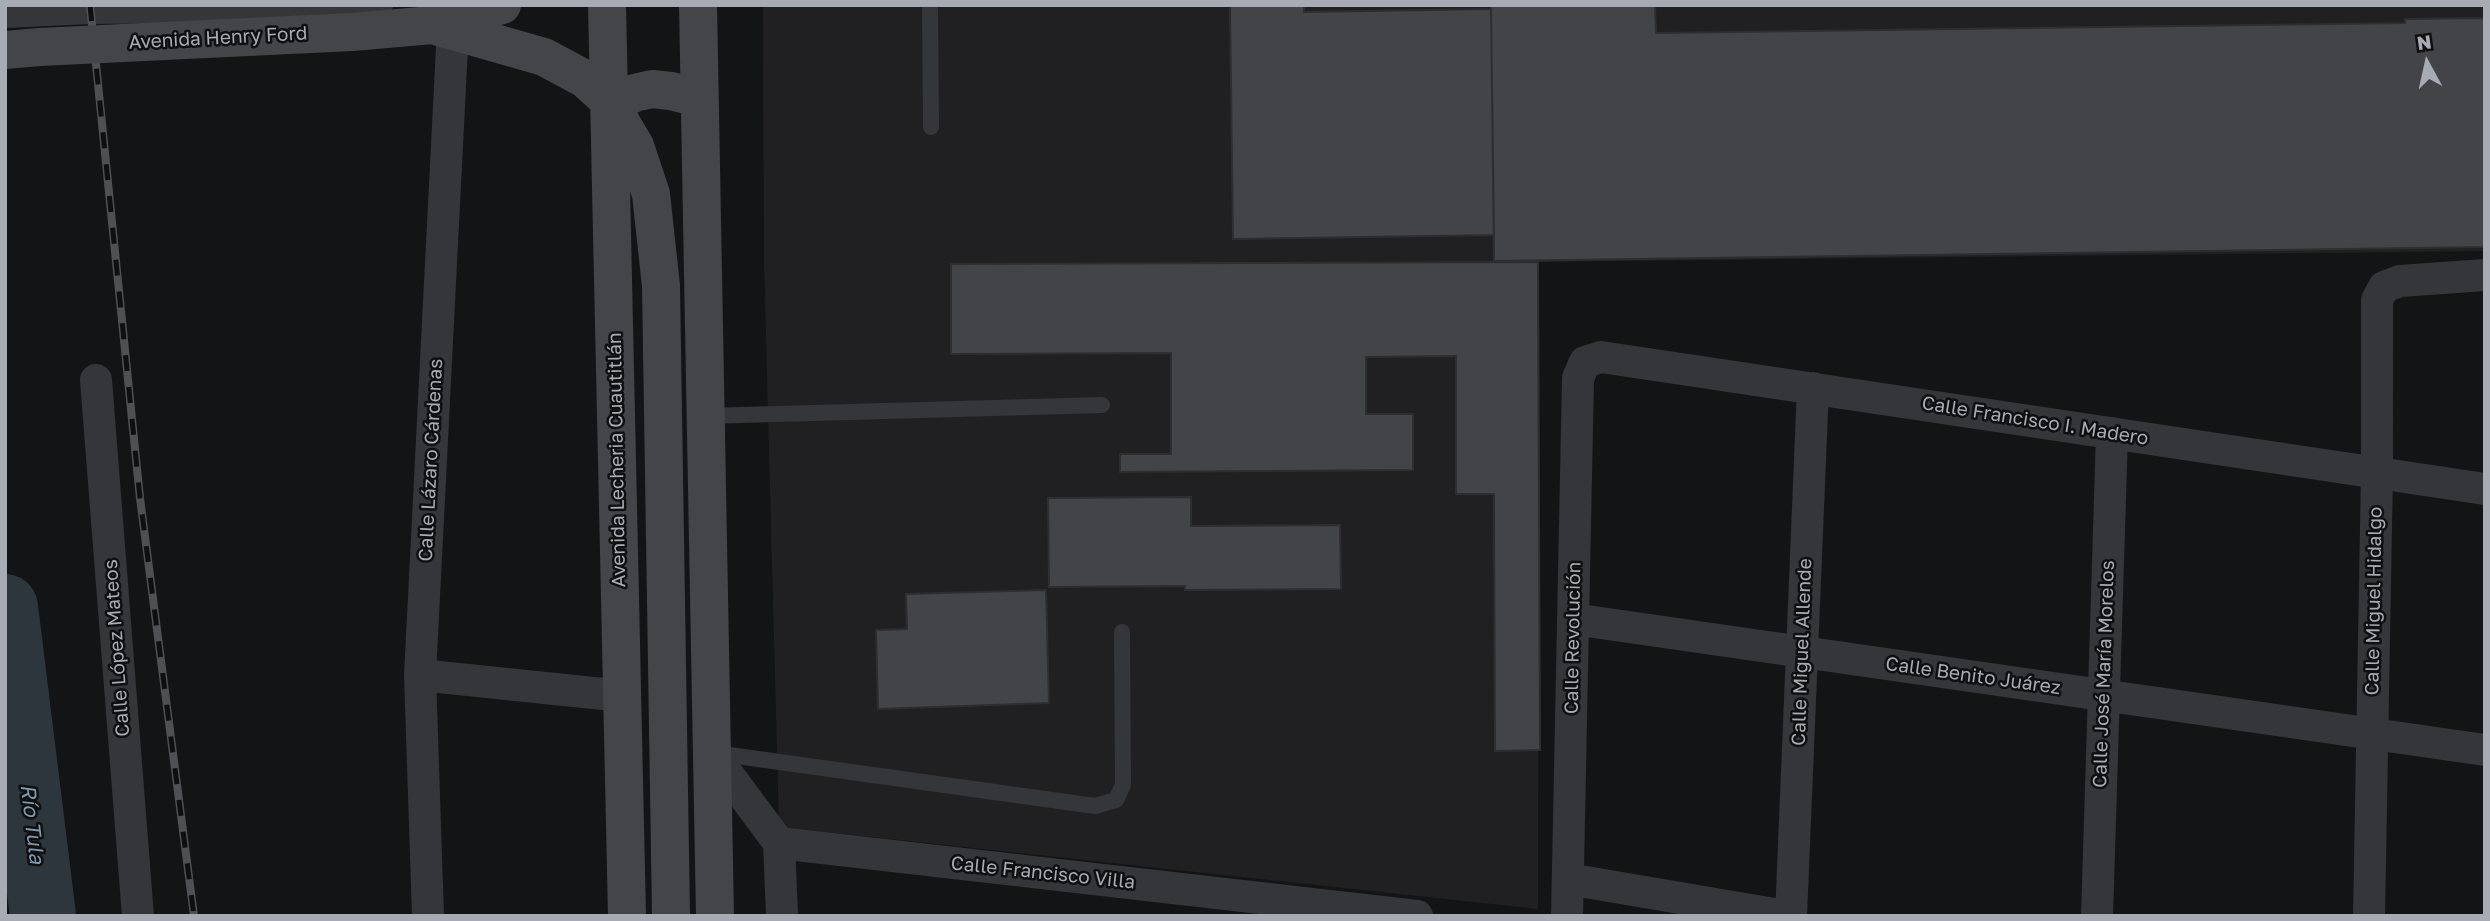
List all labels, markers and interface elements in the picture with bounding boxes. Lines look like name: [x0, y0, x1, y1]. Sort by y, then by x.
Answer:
street label: Avenida Henry Ford: [128, 22, 308, 54]
north arrow: [2392, 28, 2462, 98]
text: N: [2415, 29, 2433, 54]
street label: Avenida Lecheria Cuautitlán: [603, 332, 631, 588]
street label: Calle Lázaro Cárdenas: [414, 358, 448, 562]
street label: Calle Francisco I. Madero: [1920, 392, 2150, 450]
street label: Calle Miguel Hidalgo: [2361, 506, 2387, 696]
street label: Calle Miguel Allende: [1787, 558, 1817, 746]
street label: Calle López Mateos: [99, 559, 135, 737]
street label: Calle José María Morelos: [2089, 560, 2119, 788]
street label: Calle Revolución: [1560, 562, 1586, 714]
street label: Calle Benito Juárez: [1884, 652, 2062, 700]
water label: Río Tula: [15, 783, 49, 865]
street label: Calle Francisco Villa: [950, 852, 1136, 894]

